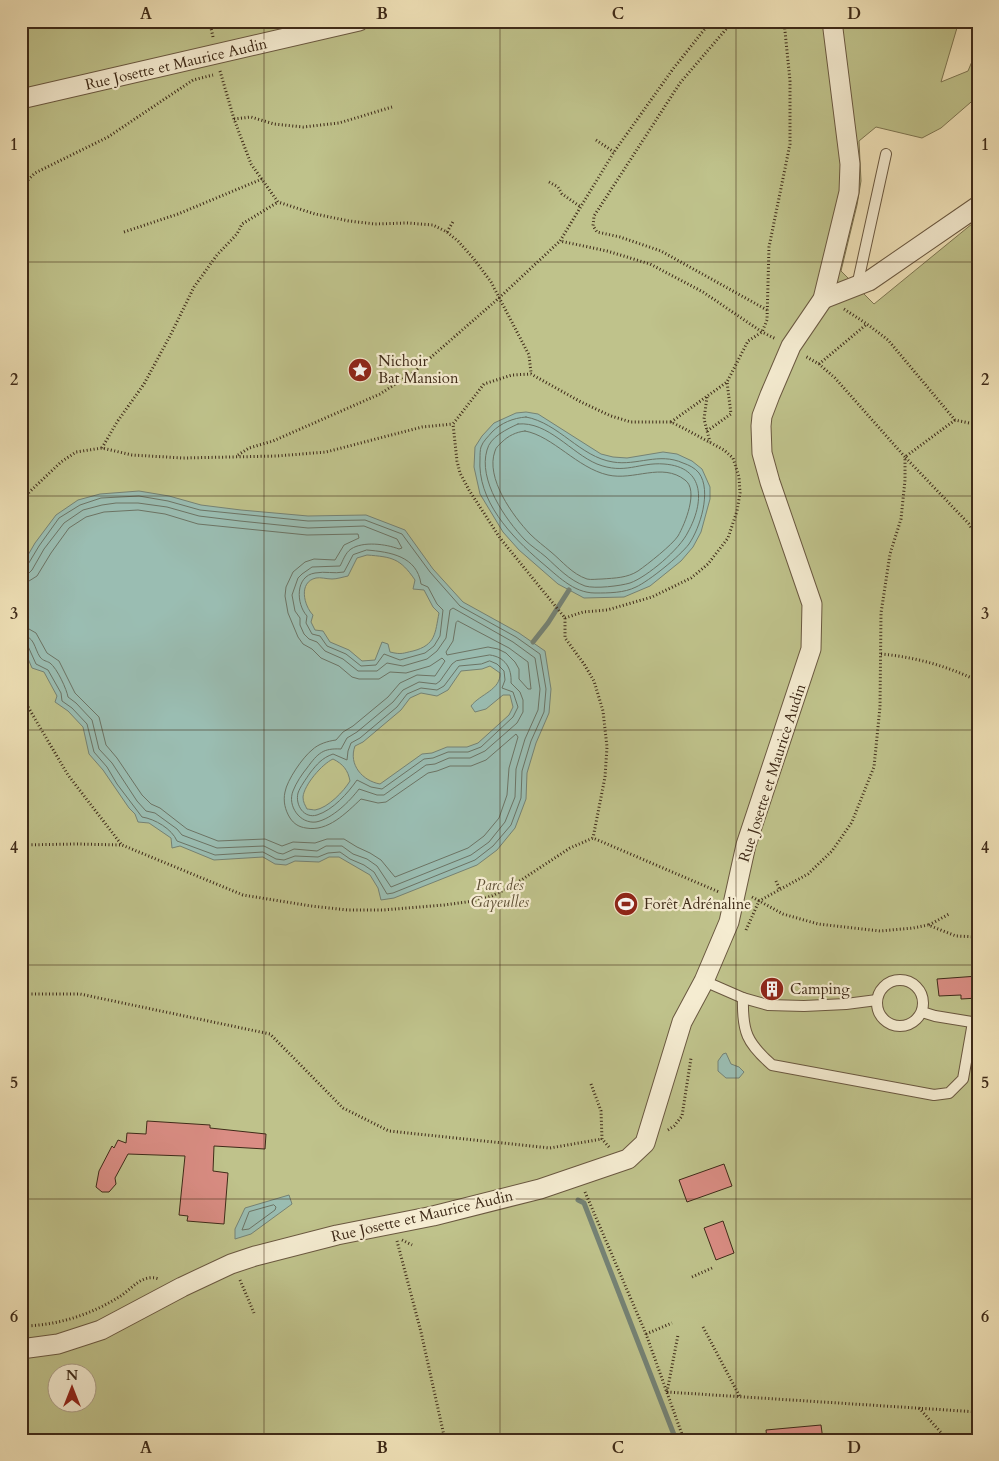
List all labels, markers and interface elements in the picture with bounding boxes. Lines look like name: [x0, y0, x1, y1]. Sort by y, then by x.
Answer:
text: A: [140, 3, 152, 25]
text: B: [376, 3, 388, 25]
text: C: [612, 3, 624, 25]
text: D: [847, 3, 861, 25]
street label: Rue Josette et Maurice Audin: [83, 33, 269, 95]
text: 1: [10, 134, 18, 156]
text: 1: [981, 134, 989, 156]
place label: Nichoir Bat Mansion: [378, 351, 459, 388]
place icon: Nichoir Bat Mansion: [347, 357, 373, 383]
text: 2: [10, 369, 18, 391]
text: 2: [981, 369, 989, 391]
text: 3: [10, 603, 18, 625]
text: 3: [981, 603, 989, 625]
street label: Rue Josette et Maurice Audin: [734, 681, 810, 865]
text: 4: [10, 837, 18, 859]
text: 4: [981, 837, 989, 859]
park label: Parc des Gayeulles: [471, 875, 529, 912]
sports icon: Forêt Adrénaline: [613, 891, 639, 917]
place label: Forêt Adrénaline: [644, 894, 751, 914]
building icon: Camping: [759, 976, 785, 1002]
place label: Camping: [790, 979, 850, 999]
text: 5: [10, 1072, 18, 1094]
text: 5: [981, 1072, 989, 1094]
street label: Rue Josette et Maurice Audin: [329, 1185, 515, 1247]
text: 6: [10, 1306, 18, 1328]
text: 6: [981, 1306, 989, 1328]
north arrow: [48, 1364, 98, 1414]
text: N: [66, 1366, 78, 1385]
text: A: [140, 1437, 152, 1459]
text: B: [376, 1437, 388, 1459]
text: C: [612, 1437, 624, 1459]
text: D: [847, 1437, 861, 1459]

